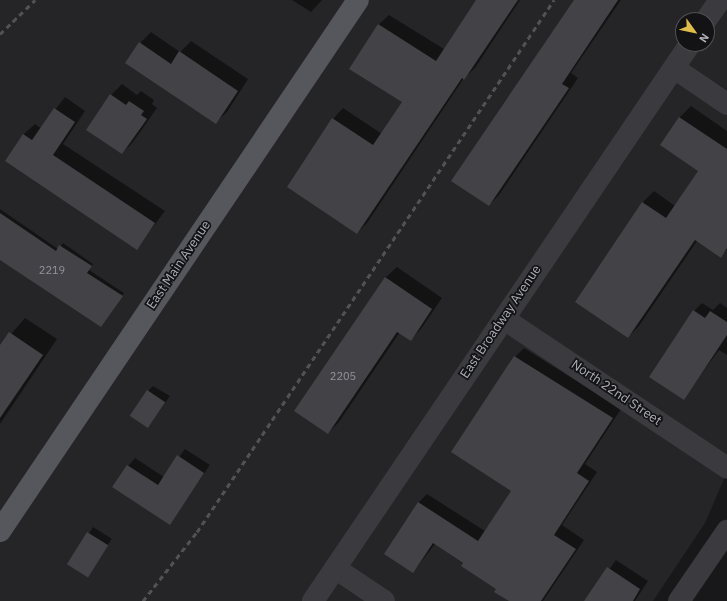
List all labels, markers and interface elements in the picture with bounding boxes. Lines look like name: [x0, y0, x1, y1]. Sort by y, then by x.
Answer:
north arrow: [675, 12, 715, 52]
text: N: [696, 31, 712, 45]
street label: East Main Avenue: [144, 218, 214, 312]
street label: East Broadway Avenue: [457, 262, 545, 382]
house number: 2219: [39, 263, 65, 277]
street label: North 22nd Street: [568, 357, 664, 429]
house number: 2205: [330, 369, 356, 383]

